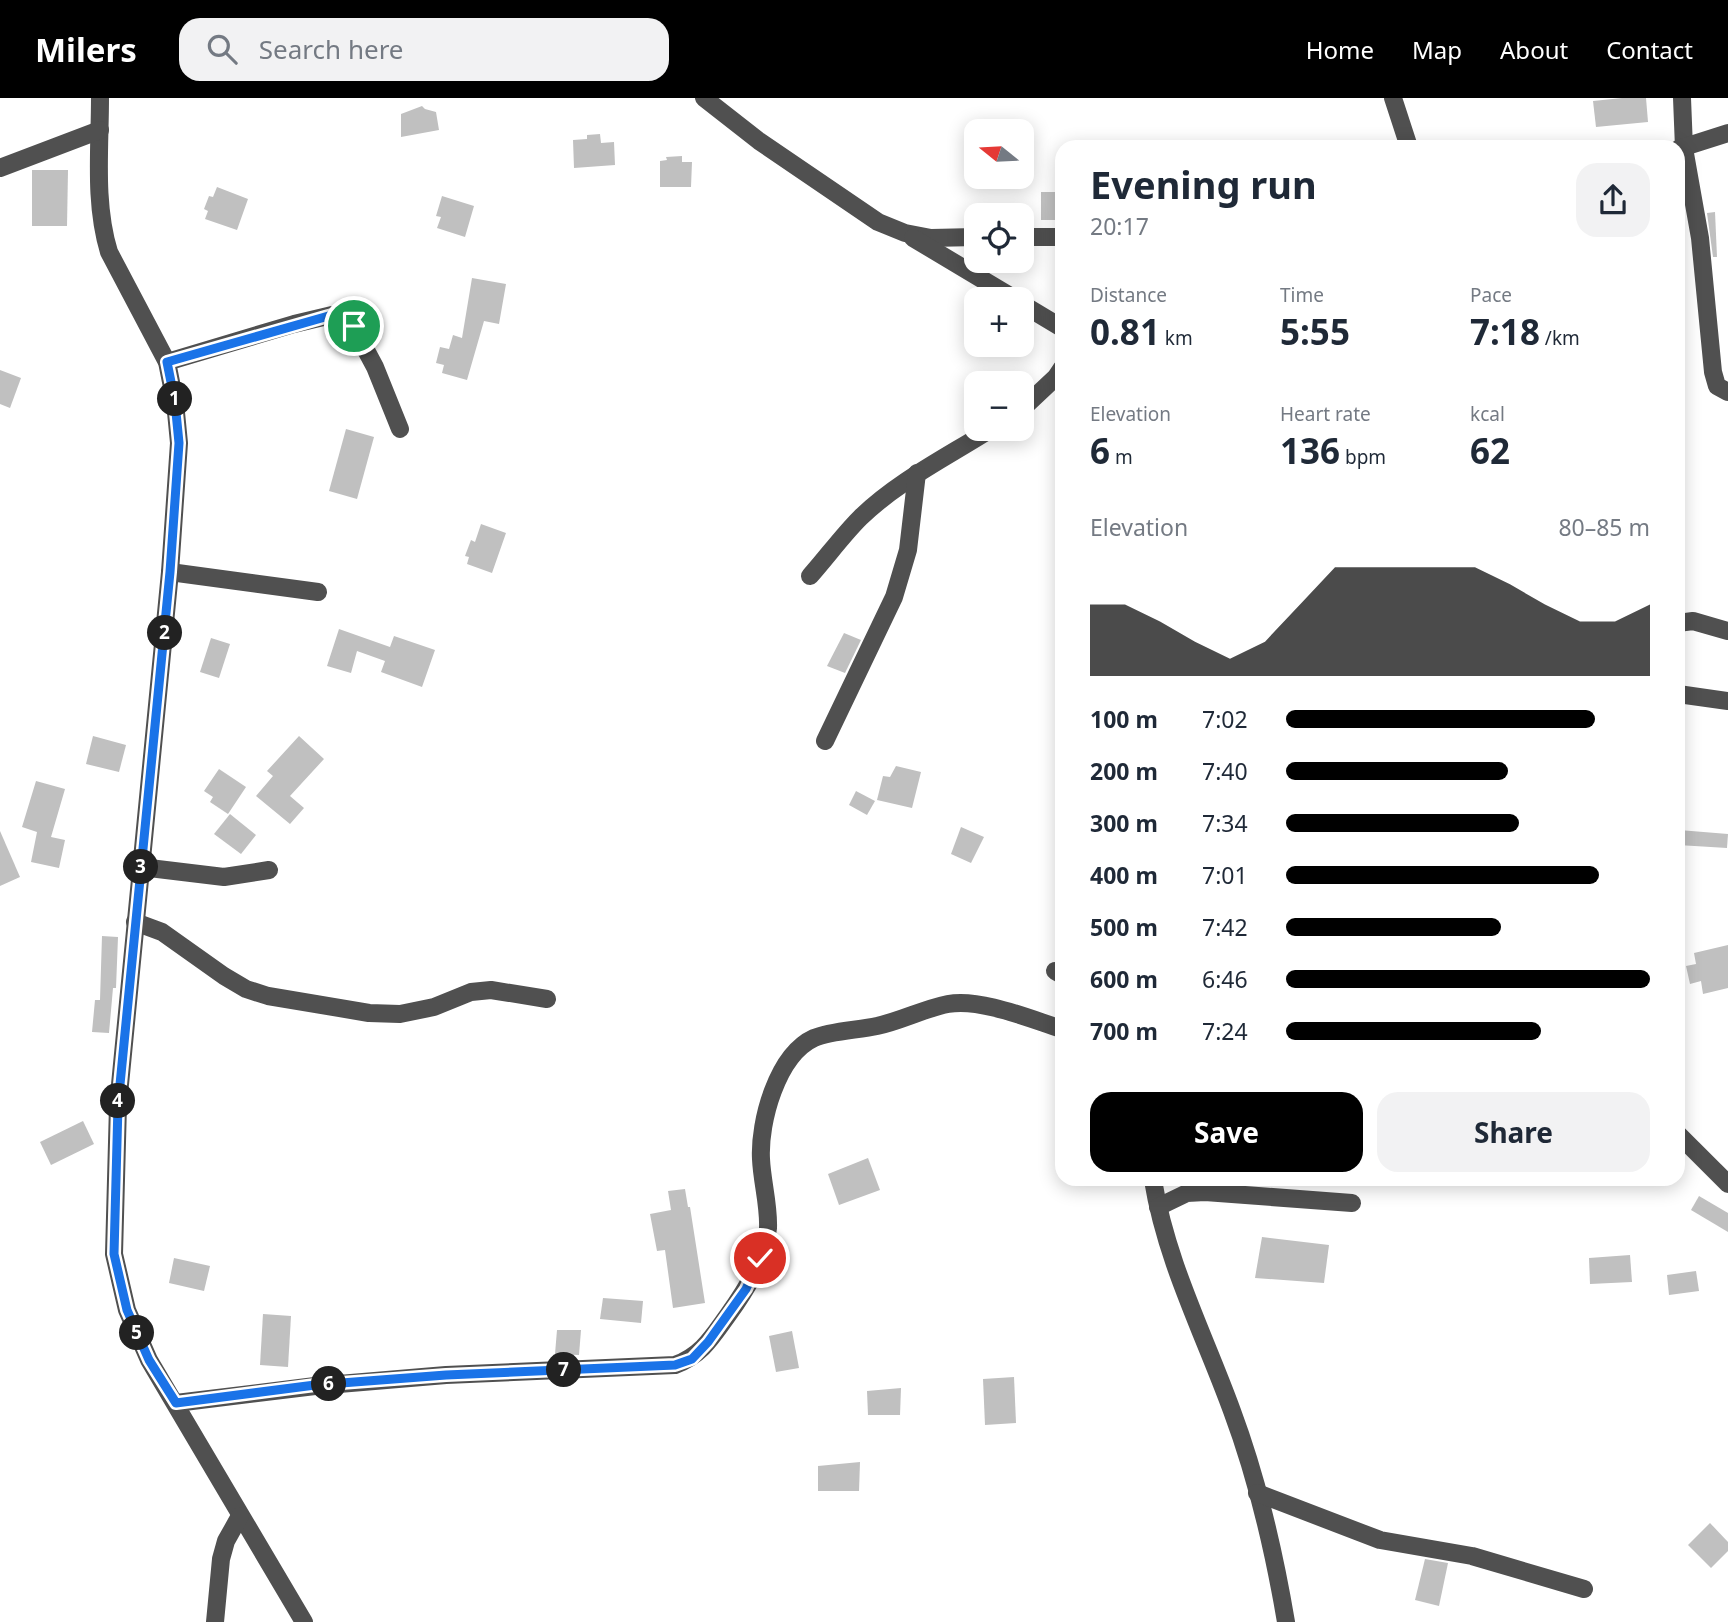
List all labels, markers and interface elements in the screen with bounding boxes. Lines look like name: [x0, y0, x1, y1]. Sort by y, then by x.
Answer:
search box: [179, 18, 669, 81]
text: Milers: [35, 27, 137, 72]
icon: search: [203, 30, 241, 68]
text: Search here: [259, 31, 404, 67]
text: Home: [1306, 33, 1374, 66]
text: Map: [1412, 33, 1462, 66]
text: About: [1500, 33, 1568, 66]
text: Contact: [1606, 33, 1693, 66]
north arrow: [964, 119, 1034, 189]
map controls: [964, 119, 1034, 441]
text: Evening run: [1090, 158, 1317, 210]
button: share: [1576, 163, 1650, 237]
button: locate: [964, 203, 1034, 273]
text: 20:17: [1090, 210, 1149, 242]
text: Distance: [1090, 282, 1167, 308]
text: Time: [1280, 282, 1324, 308]
text: Pace: [1470, 282, 1512, 308]
button: +: [964, 287, 1034, 357]
pin: [324, 296, 384, 356]
icon: arrive: [335, 307, 373, 345]
text: 0.81: [1090, 308, 1160, 355]
text: 5:55: [1280, 308, 1350, 355]
text: 7:18: [1470, 308, 1540, 355]
text: km: [1160, 325, 1193, 351]
text: /km: [1540, 325, 1580, 351]
button: −: [964, 371, 1034, 441]
pin: 1: [158, 382, 192, 416]
text: 1: [169, 385, 180, 411]
text: Elevation: [1090, 401, 1171, 427]
text: Heart rate: [1280, 401, 1371, 427]
text: kcal: [1470, 401, 1505, 427]
text: 6: [1090, 427, 1110, 474]
text: 136: [1280, 427, 1340, 474]
text: 62: [1470, 427, 1510, 474]
text: m: [1110, 444, 1133, 470]
text: bpm: [1340, 444, 1386, 470]
text: Elevation: [1090, 511, 1188, 543]
text: 80–85 m: [1558, 511, 1650, 543]
pin: 2: [148, 616, 182, 650]
text: 2: [159, 619, 170, 645]
text: 100 m: [1090, 703, 1158, 735]
text: 7:02: [1202, 703, 1248, 735]
text: 200 m: [1090, 755, 1158, 787]
text: 7:40: [1202, 755, 1248, 787]
text: 300 m: [1090, 807, 1158, 839]
text: 7:34: [1202, 807, 1248, 839]
pin: 3: [124, 850, 158, 884]
text: 3: [135, 853, 146, 879]
text: 400 m: [1090, 859, 1158, 891]
text: 7:01: [1202, 859, 1248, 891]
text: 500 m: [1090, 911, 1158, 943]
text: 7:42: [1202, 911, 1248, 943]
text: 600 m: [1090, 963, 1158, 995]
text: 6:46: [1202, 963, 1248, 995]
text: 700 m: [1090, 1015, 1158, 1047]
text: 7:24: [1202, 1015, 1248, 1047]
pin: 4: [100, 1084, 136, 1118]
text: 4: [112, 1087, 123, 1113]
button: Save: [1090, 1092, 1363, 1172]
button: Share: [1377, 1092, 1650, 1172]
pin: [730, 1228, 790, 1288]
icon: check: [741, 1239, 779, 1277]
pin: 5: [120, 1316, 154, 1350]
text: 5: [131, 1319, 142, 1345]
pin: 7: [546, 1352, 582, 1388]
text: 7: [558, 1356, 569, 1382]
pin: 6: [312, 1366, 346, 1402]
text: 6: [323, 1370, 334, 1396]

